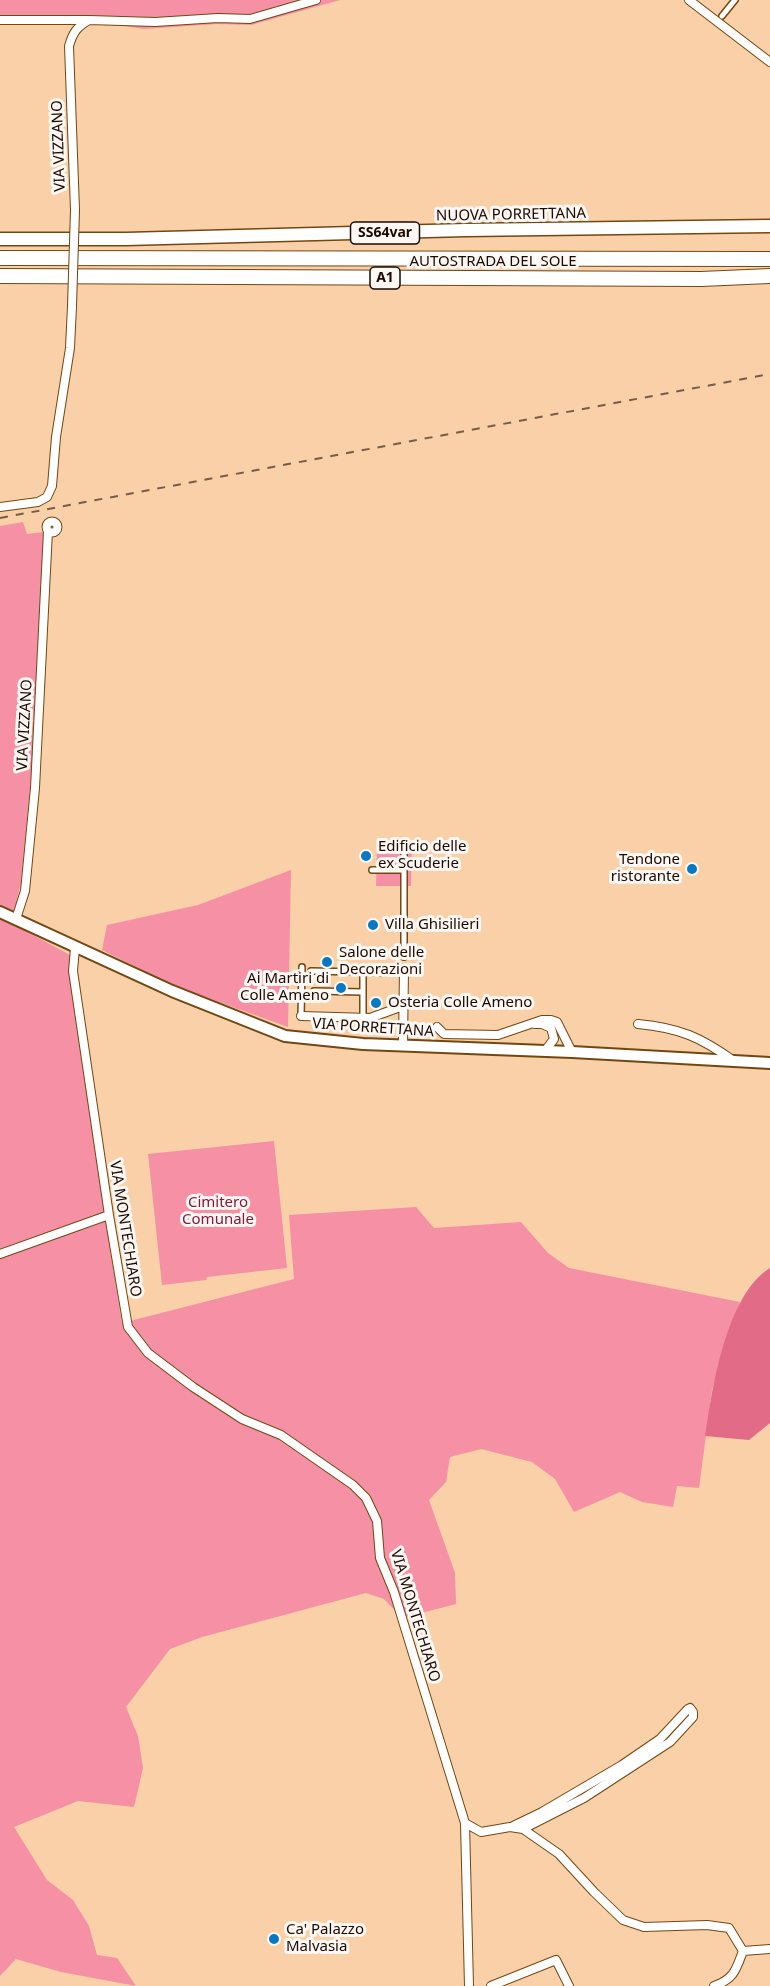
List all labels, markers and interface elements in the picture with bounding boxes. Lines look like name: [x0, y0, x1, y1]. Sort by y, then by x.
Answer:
street label: VIA VIZZANO: [48, 100, 70, 192]
street label: NUOVA PORRETTANA: [436, 205, 586, 225]
road number: SS64var: [350, 222, 420, 244]
street label: AUTOSTRADA DEL SOLE: [409, 253, 577, 271]
road number: A1: [370, 267, 400, 289]
street label: VIA VIZZANO: [14, 679, 36, 771]
place label: Edificio delle ex Scuderie: [378, 838, 466, 873]
marker: Edificio delle ex Scuderie: [359, 849, 373, 863]
place label: Tendone ristorante: [611, 851, 680, 886]
marker: Tendone ristorante: [685, 862, 699, 876]
place label: Villa Ghisilieri: [385, 916, 479, 934]
marker: Villa Ghisilieri: [366, 918, 380, 932]
place label: Salone delle Decorazioni: [339, 944, 424, 979]
marker: Salone delle Decorazioni: [320, 955, 334, 969]
place label: Ai Martiri di Colle Ameno: [240, 970, 329, 1005]
marker: Ai Martiri di Colle Ameno: [334, 981, 348, 995]
place label: Osteria Colle Ameno: [388, 994, 532, 1012]
marker: Osteria Colle Ameno: [369, 996, 383, 1010]
street label: VIA PORRETTANA: [312, 1015, 434, 1041]
street label: VIA MONTECHIARO: [105, 1160, 145, 1298]
park label: Cimitero Comunale: [182, 1194, 254, 1229]
street label: VIA MONTECHIARO: [386, 1548, 444, 1684]
place label: Ca' Palazzo Malvasia: [286, 1921, 364, 1956]
marker: Ca' Palazzo Malvasia: [267, 1932, 281, 1946]

